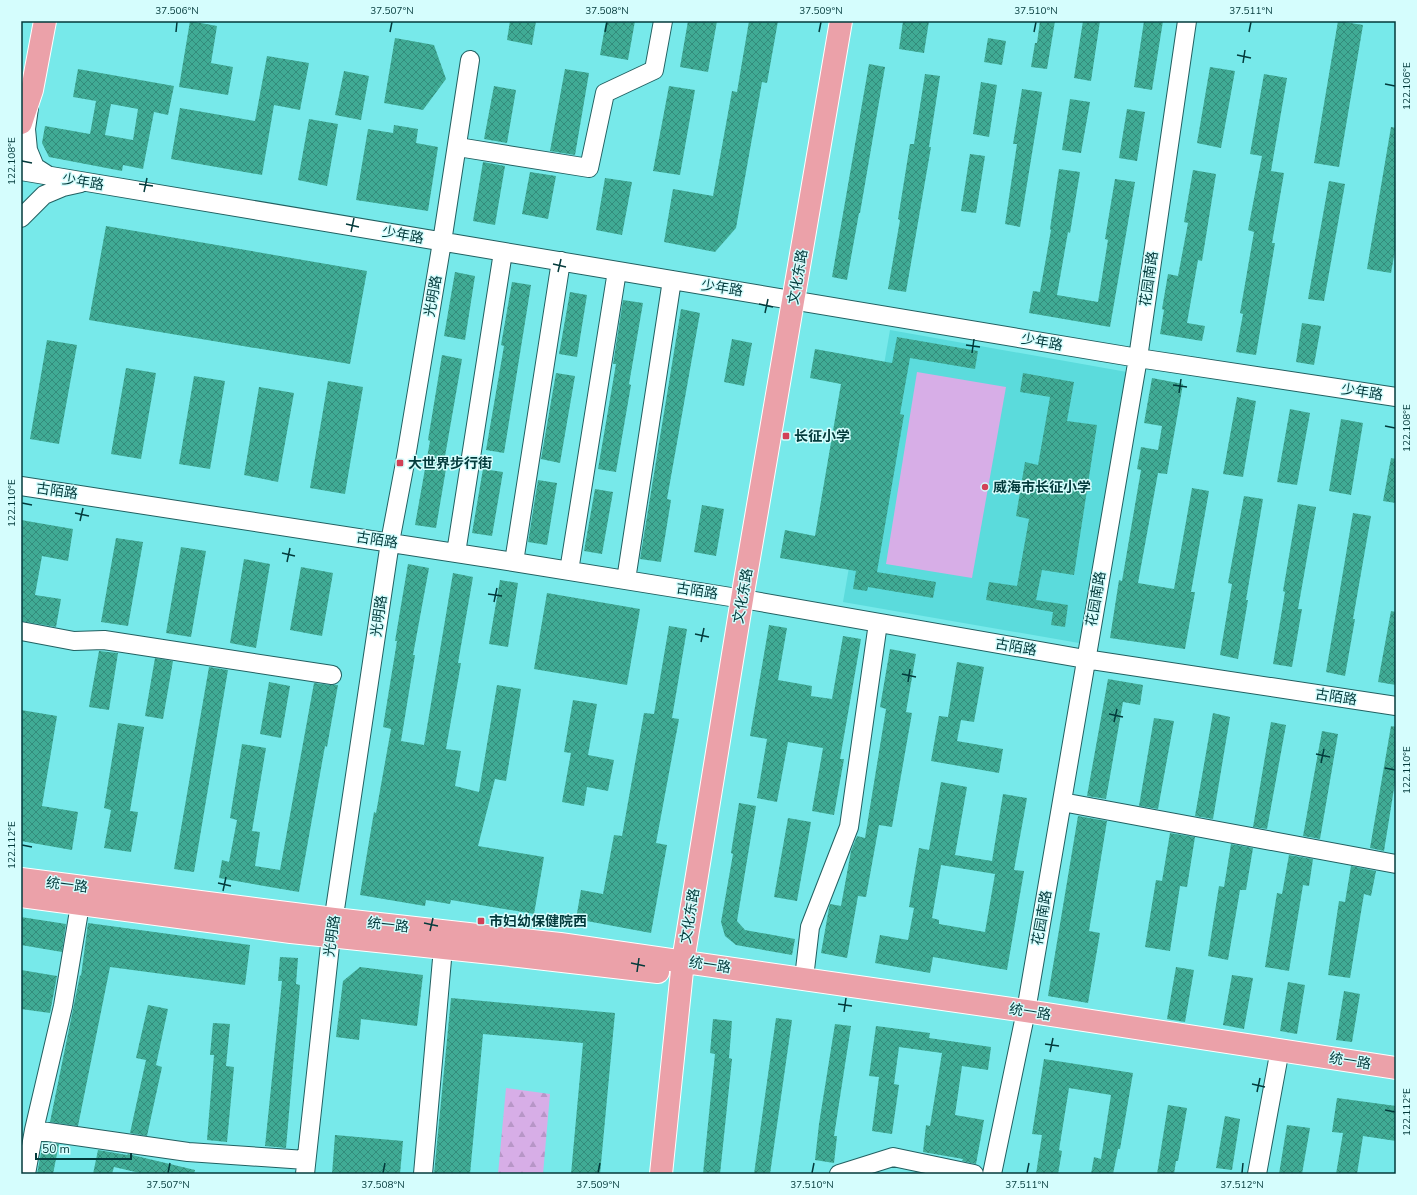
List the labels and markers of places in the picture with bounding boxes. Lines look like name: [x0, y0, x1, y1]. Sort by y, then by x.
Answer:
place label: 长征小学: [794, 427, 850, 446]
marker: 长征小学: [781, 431, 791, 441]
place label: 大世界步行街: [408, 454, 492, 473]
marker: 大世界步行街: [395, 458, 405, 468]
place label: 威海市长征小学: [993, 478, 1091, 497]
marker: 威海市长征小学: [980, 482, 990, 492]
place label: 市妇幼保健院西: [489, 912, 587, 931]
marker: 市妇幼保健院西: [476, 916, 486, 926]

